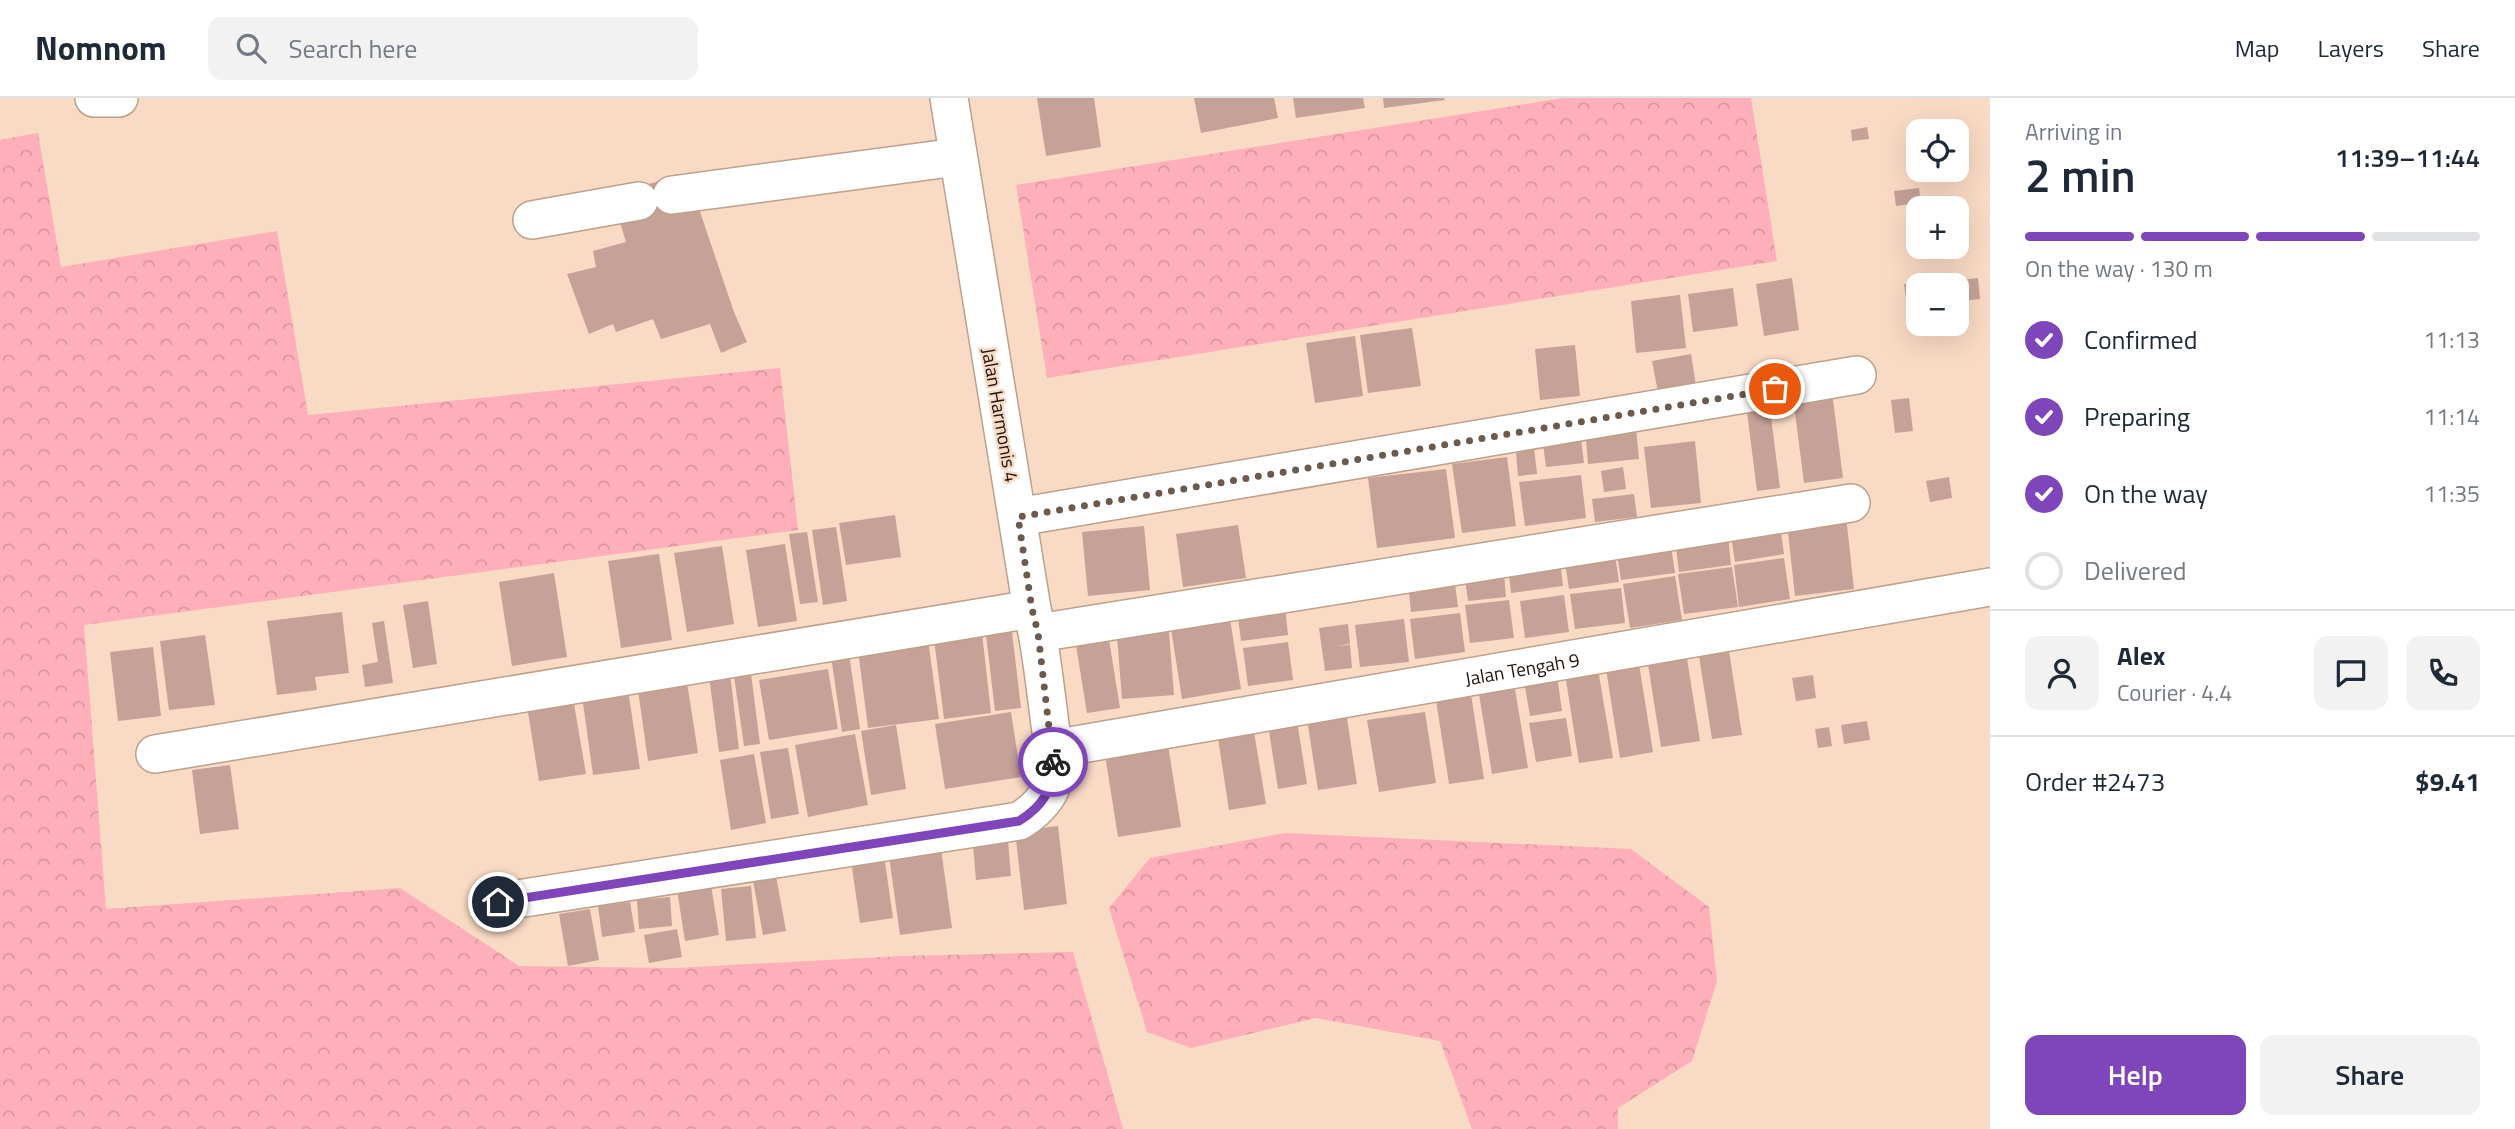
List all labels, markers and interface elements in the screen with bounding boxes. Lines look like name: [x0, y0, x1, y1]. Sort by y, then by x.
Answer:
search box: [208, 17, 698, 80]
text: Nomnom: [35, 23, 166, 73]
icon: search: [232, 29, 270, 67]
text: Search here: [288, 29, 417, 68]
text: Map: [2235, 30, 2280, 66]
text: Layers: [2318, 30, 2384, 66]
text: Share: [2422, 30, 2480, 66]
text: Arriving in: [2025, 114, 2122, 149]
map controls: [1906, 119, 1969, 336]
button: locate: [1906, 119, 1969, 182]
text: 11:39–11:44: [2335, 138, 2480, 177]
text: 2 min: [2025, 140, 2136, 210]
button: +: [1906, 196, 1969, 259]
text: On the way · 130 m: [2025, 251, 2213, 286]
button: −: [1906, 273, 1969, 336]
text: Confirmed: [2084, 320, 2198, 359]
icon: check: [2025, 321, 2063, 359]
text: 11:13: [2423, 322, 2480, 357]
street label: Jalan Harmonis 4: [975, 345, 1027, 485]
pin: [1745, 359, 1805, 419]
icon: bag: [1756, 370, 1794, 408]
text: Preparing: [2084, 397, 2190, 436]
icon: check: [2025, 398, 2063, 436]
text: 11:14: [2423, 399, 2480, 434]
text: On the way: [2084, 474, 2208, 513]
icon: check: [2025, 475, 2063, 513]
text: 11:35: [2423, 476, 2480, 511]
text: Delivered: [2084, 551, 2187, 590]
button: person: [2025, 636, 2099, 710]
text: Alex: [2117, 636, 2165, 675]
button: chat: [2314, 636, 2388, 710]
button: phone: [2406, 636, 2480, 710]
street label: Jalan Tengah 9: [1463, 644, 1582, 692]
text: Courier · 4.4: [2117, 675, 2232, 710]
courier: [1018, 727, 1088, 797]
icon: bike: [1034, 743, 1072, 781]
text: Order #2473: [2025, 762, 2165, 801]
text: $9.41: [2415, 762, 2480, 801]
pin: [468, 872, 528, 932]
icon: home: [479, 883, 517, 921]
button: Help: [2025, 1035, 2246, 1115]
button: Share: [2260, 1035, 2480, 1115]

